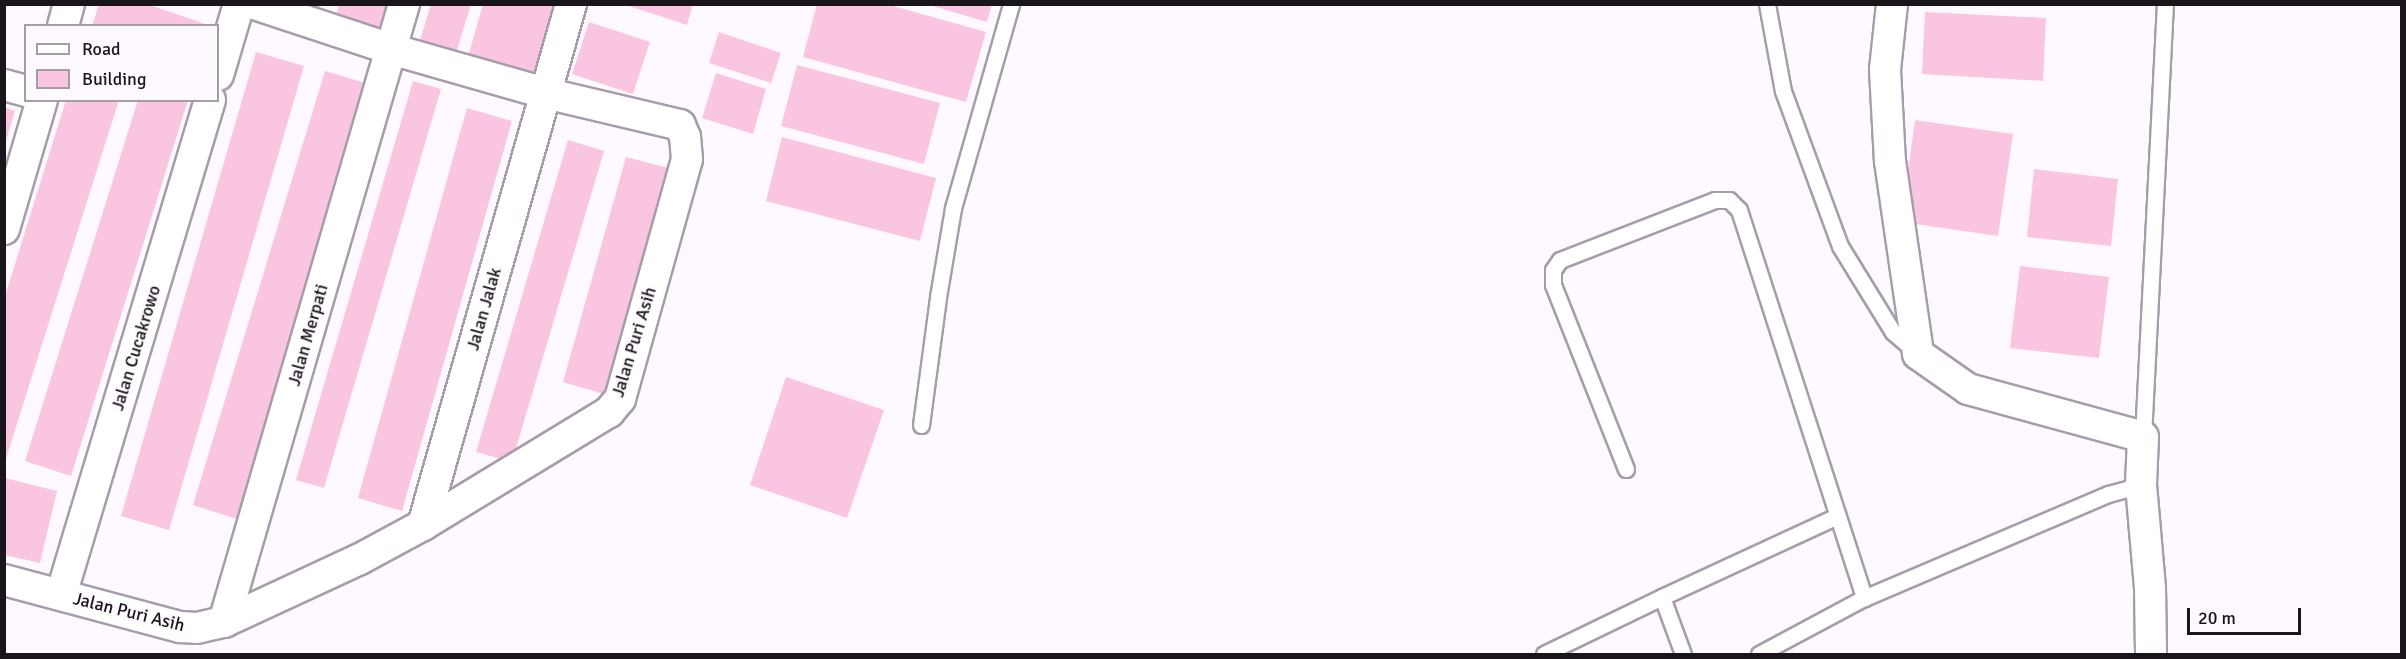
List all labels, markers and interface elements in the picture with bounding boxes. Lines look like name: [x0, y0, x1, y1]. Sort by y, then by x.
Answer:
legend: [24, 24, 219, 102]
text: Road: [82, 38, 121, 60]
text: Building: [82, 68, 146, 90]
street label: Jalan Jalak: [462, 265, 506, 353]
street label: Jalan Merpati: [283, 282, 333, 388]
street label: Jalan Cucakrowo: [107, 283, 165, 413]
street label: Jalan Puri Asih: [607, 284, 661, 400]
street label: Jalan Puri Asih: [71, 588, 187, 636]
scale bar: [2190, 596, 2304, 634]
text: 20 m: [2198, 607, 2236, 629]

